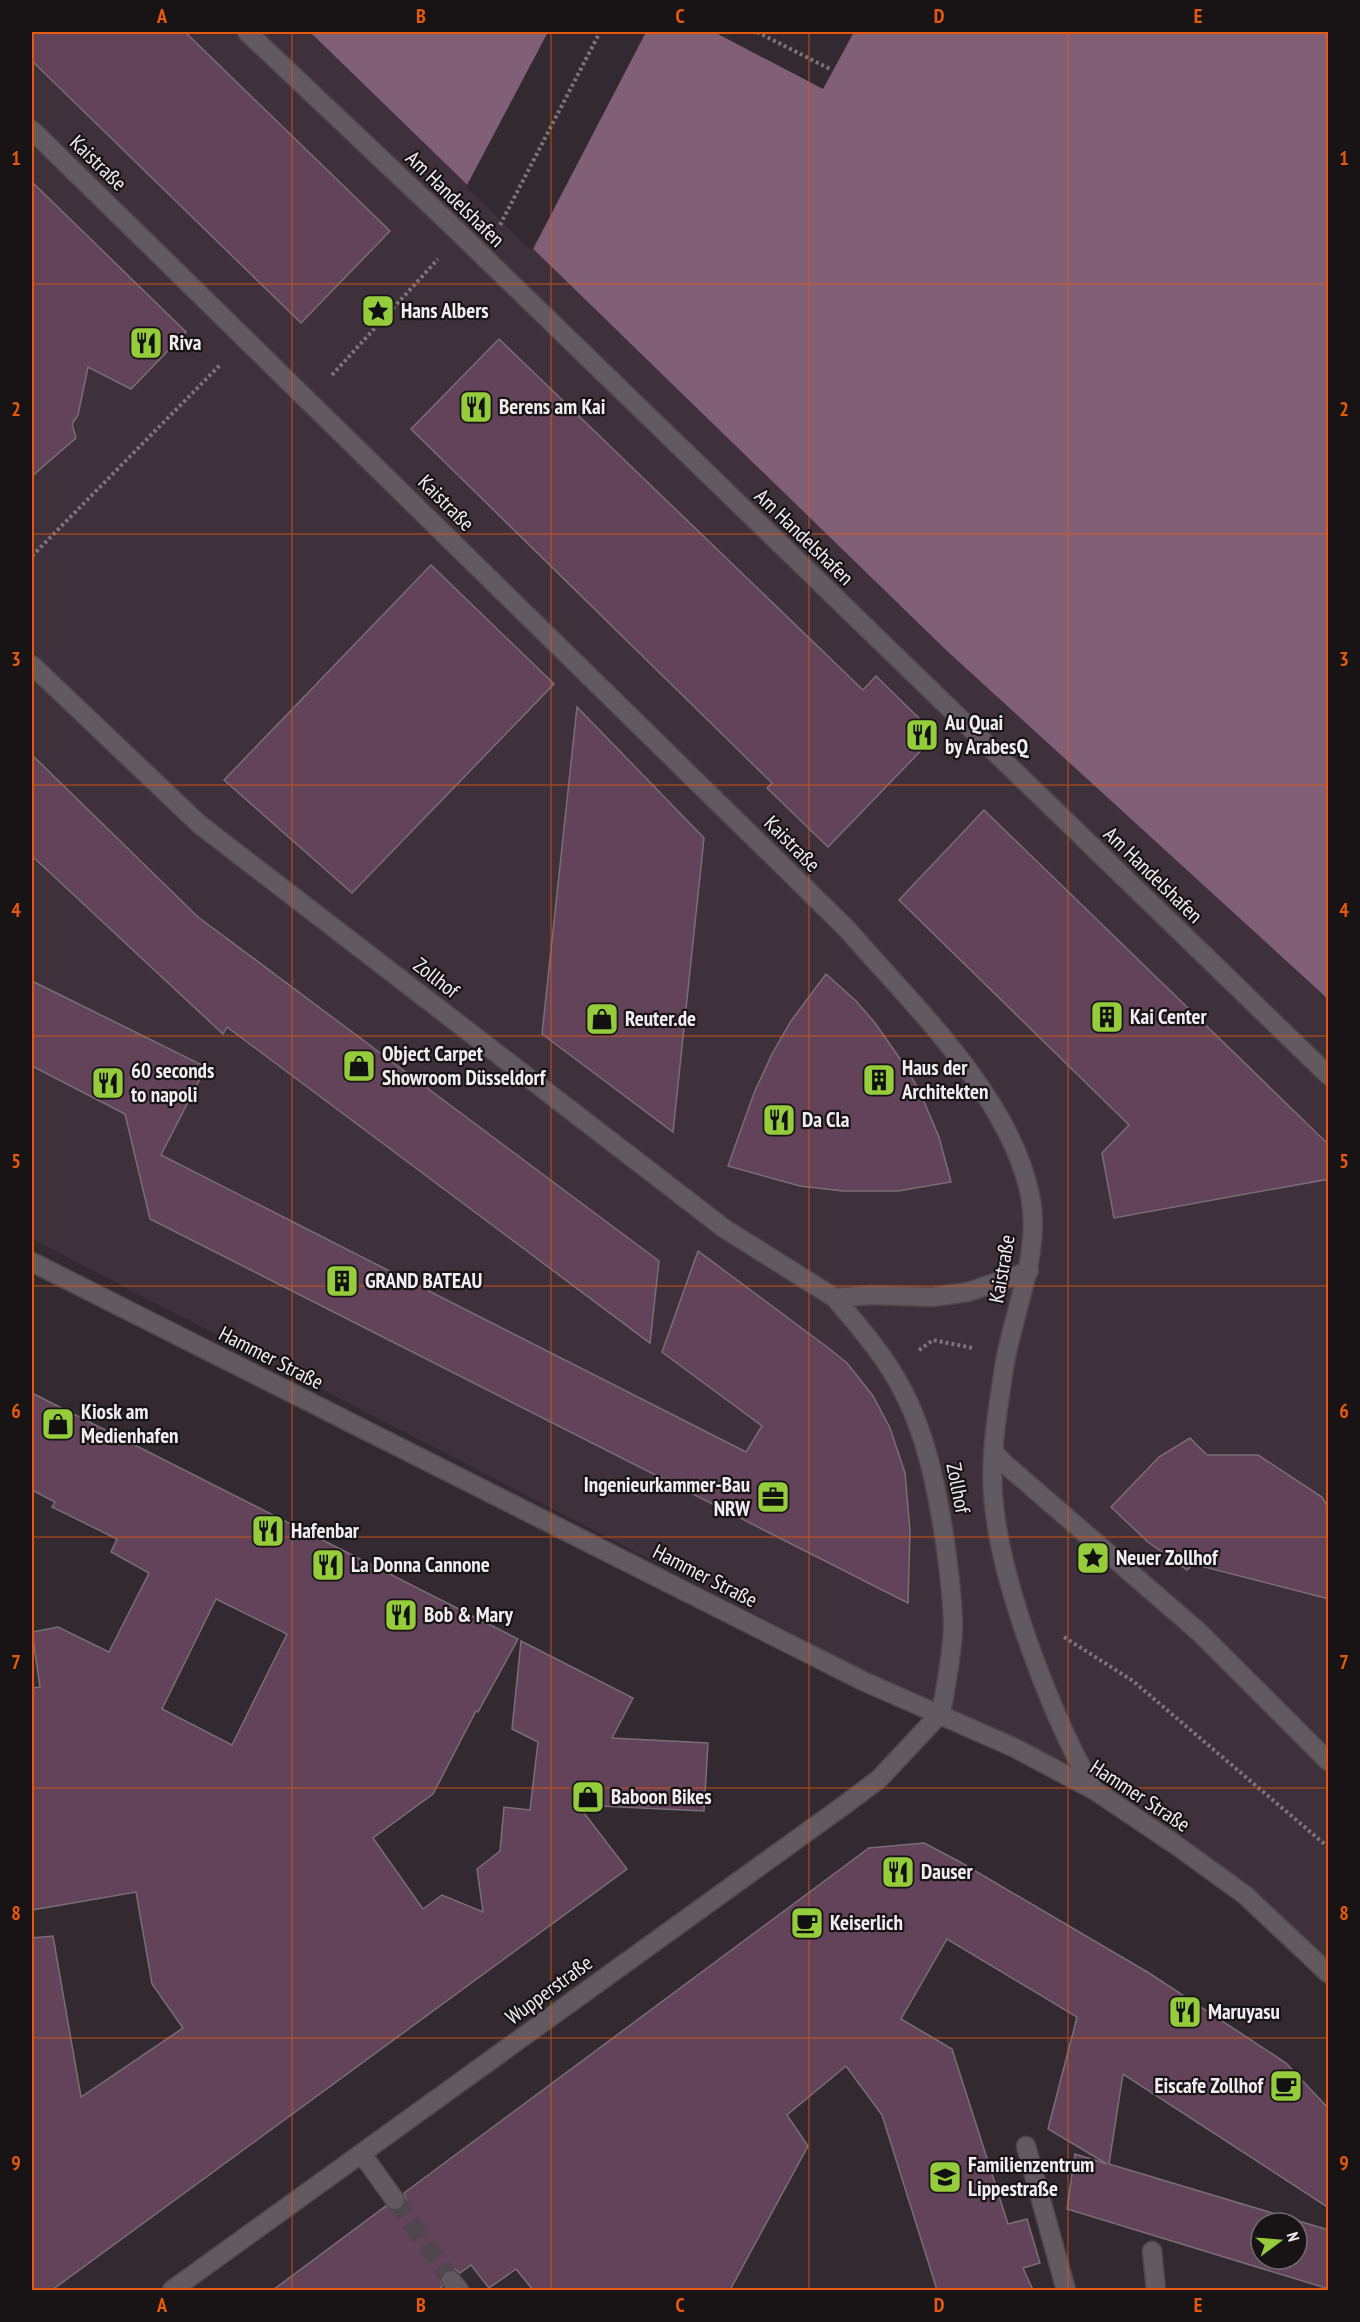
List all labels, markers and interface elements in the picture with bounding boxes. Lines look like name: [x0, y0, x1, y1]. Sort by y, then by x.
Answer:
text: A: [156, 3, 168, 29]
text: B: [416, 3, 426, 29]
text: C: [675, 3, 685, 29]
text: D: [934, 3, 945, 29]
text: E: [1194, 3, 1202, 29]
street label: Kaistraße: [64, 129, 132, 196]
text: 1: [11, 145, 21, 171]
street label: Am Handelshafen: [400, 145, 511, 253]
text: 1: [1339, 145, 1349, 171]
place icon: Hans Albers: [360, 293, 396, 329]
place label: Hans Albers: [401, 297, 489, 324]
restaurant icon: Riva: [128, 325, 164, 361]
place label: Riva: [169, 329, 202, 356]
restaurant icon: Berens am Kai: [458, 389, 494, 425]
place label: Berens am Kai: [499, 393, 605, 420]
text: 2: [11, 396, 21, 422]
text: 2: [1339, 396, 1349, 422]
street label: Kaistraße: [412, 469, 480, 537]
street label: Am Handelshafen: [749, 483, 860, 591]
text: 3: [11, 646, 21, 672]
text: 3: [1339, 646, 1349, 672]
place label: Au Quai by ArabesQ: [944, 709, 1029, 760]
restaurant icon: Au Quai by ArabesQ: [904, 717, 940, 753]
street label: Kaistraße: [758, 810, 826, 878]
street label: Am Handelshafen: [1098, 821, 1209, 929]
text: 4: [11, 897, 21, 923]
text: 4: [1339, 897, 1349, 923]
street label: Zollhof: [408, 951, 465, 1004]
building icon: Kai Center: [1089, 999, 1125, 1035]
shop icon: Reuter.de: [584, 1001, 620, 1037]
place label: Kai Center: [1130, 1003, 1208, 1030]
place label: Reuter.de: [625, 1005, 696, 1032]
place label: Object Carpet Showroom Düsseldorf: [382, 1040, 547, 1091]
shop icon: Object Carpet Showroom Düsseldorf: [341, 1048, 377, 1084]
place label: Haus der Architekten: [901, 1054, 988, 1105]
place label: 60 seconds to napoli: [131, 1057, 214, 1108]
building icon: Haus der Architekten: [861, 1062, 897, 1098]
restaurant icon: 60 seconds to napoli: [90, 1065, 126, 1101]
restaurant icon: Da Cla: [761, 1102, 797, 1138]
place label: Da Cla: [802, 1106, 850, 1133]
text: 5: [11, 1148, 21, 1174]
text: 5: [1339, 1148, 1349, 1174]
street label: Kaistraße: [982, 1233, 1021, 1305]
building icon: GRAND BATEAU: [324, 1263, 360, 1299]
place label: GRAND BATEAU: [365, 1267, 482, 1294]
street label: Hammer Straße: [214, 1320, 328, 1395]
text: 6: [11, 1398, 21, 1424]
place label: Kiosk am Medienhafen: [81, 1398, 179, 1449]
text: 6: [1339, 1398, 1349, 1424]
shop icon: Kiosk am Medienhafen: [40, 1406, 76, 1442]
street label: Zollhof: [940, 1460, 977, 1516]
place label: Ingenieurkammer-Bau NRW: [584, 1471, 751, 1522]
office icon: Ingenieurkammer-Bau NRW: [755, 1479, 791, 1515]
restaurant icon: Hafenbar: [250, 1513, 286, 1549]
place label: Hafenbar: [291, 1517, 360, 1544]
street label: Hammer Straße: [648, 1538, 762, 1613]
place icon: Neuer Zollhof: [1075, 1540, 1111, 1576]
place label: Neuer Zollhof: [1116, 1544, 1219, 1571]
restaurant icon: La Donna Cannone: [310, 1547, 346, 1583]
place label: La Donna Cannone: [351, 1551, 490, 1578]
restaurant icon: Bob & Mary: [383, 1597, 419, 1633]
place label: Bob & Mary: [424, 1601, 513, 1628]
text: 7: [11, 1649, 21, 1675]
text: 7: [1339, 1649, 1349, 1675]
street label: Hammer Straße: [1085, 1753, 1195, 1838]
shop icon: Baboon Bikes: [570, 1779, 606, 1815]
place label: Baboon Bikes: [611, 1783, 712, 1810]
restaurant icon: Dauser: [880, 1854, 916, 1890]
place label: Dauser: [921, 1858, 974, 1885]
text: 8: [11, 1900, 21, 1926]
text: 8: [1339, 1900, 1349, 1926]
cafe icon: Keiserlich: [789, 1905, 825, 1941]
place label: Keiserlich: [830, 1909, 903, 1936]
street label: Wupperstraße: [500, 1949, 598, 2030]
restaurant icon: Maruyasu: [1167, 1994, 1203, 2030]
place label: Maruyasu: [1208, 1998, 1280, 2025]
cafe icon: Eiscafe Zollhof: [1268, 2068, 1304, 2104]
place label: Eiscafe Zollhof: [1155, 2072, 1264, 2099]
text: 9: [11, 2150, 21, 2176]
text: 9: [1339, 2150, 1349, 2176]
place label: Familienzentrum Lippestraße: [968, 2151, 1094, 2202]
school or university icon: Familienzentrum Lippestraße: [927, 2159, 963, 2195]
north arrow: [1249, 2211, 1309, 2271]
text: N: [1283, 2230, 1304, 2244]
text: A: [156, 2292, 168, 2318]
text: B: [416, 2292, 426, 2318]
text: C: [675, 2292, 685, 2318]
text: D: [934, 2292, 945, 2318]
text: E: [1194, 2292, 1202, 2318]

